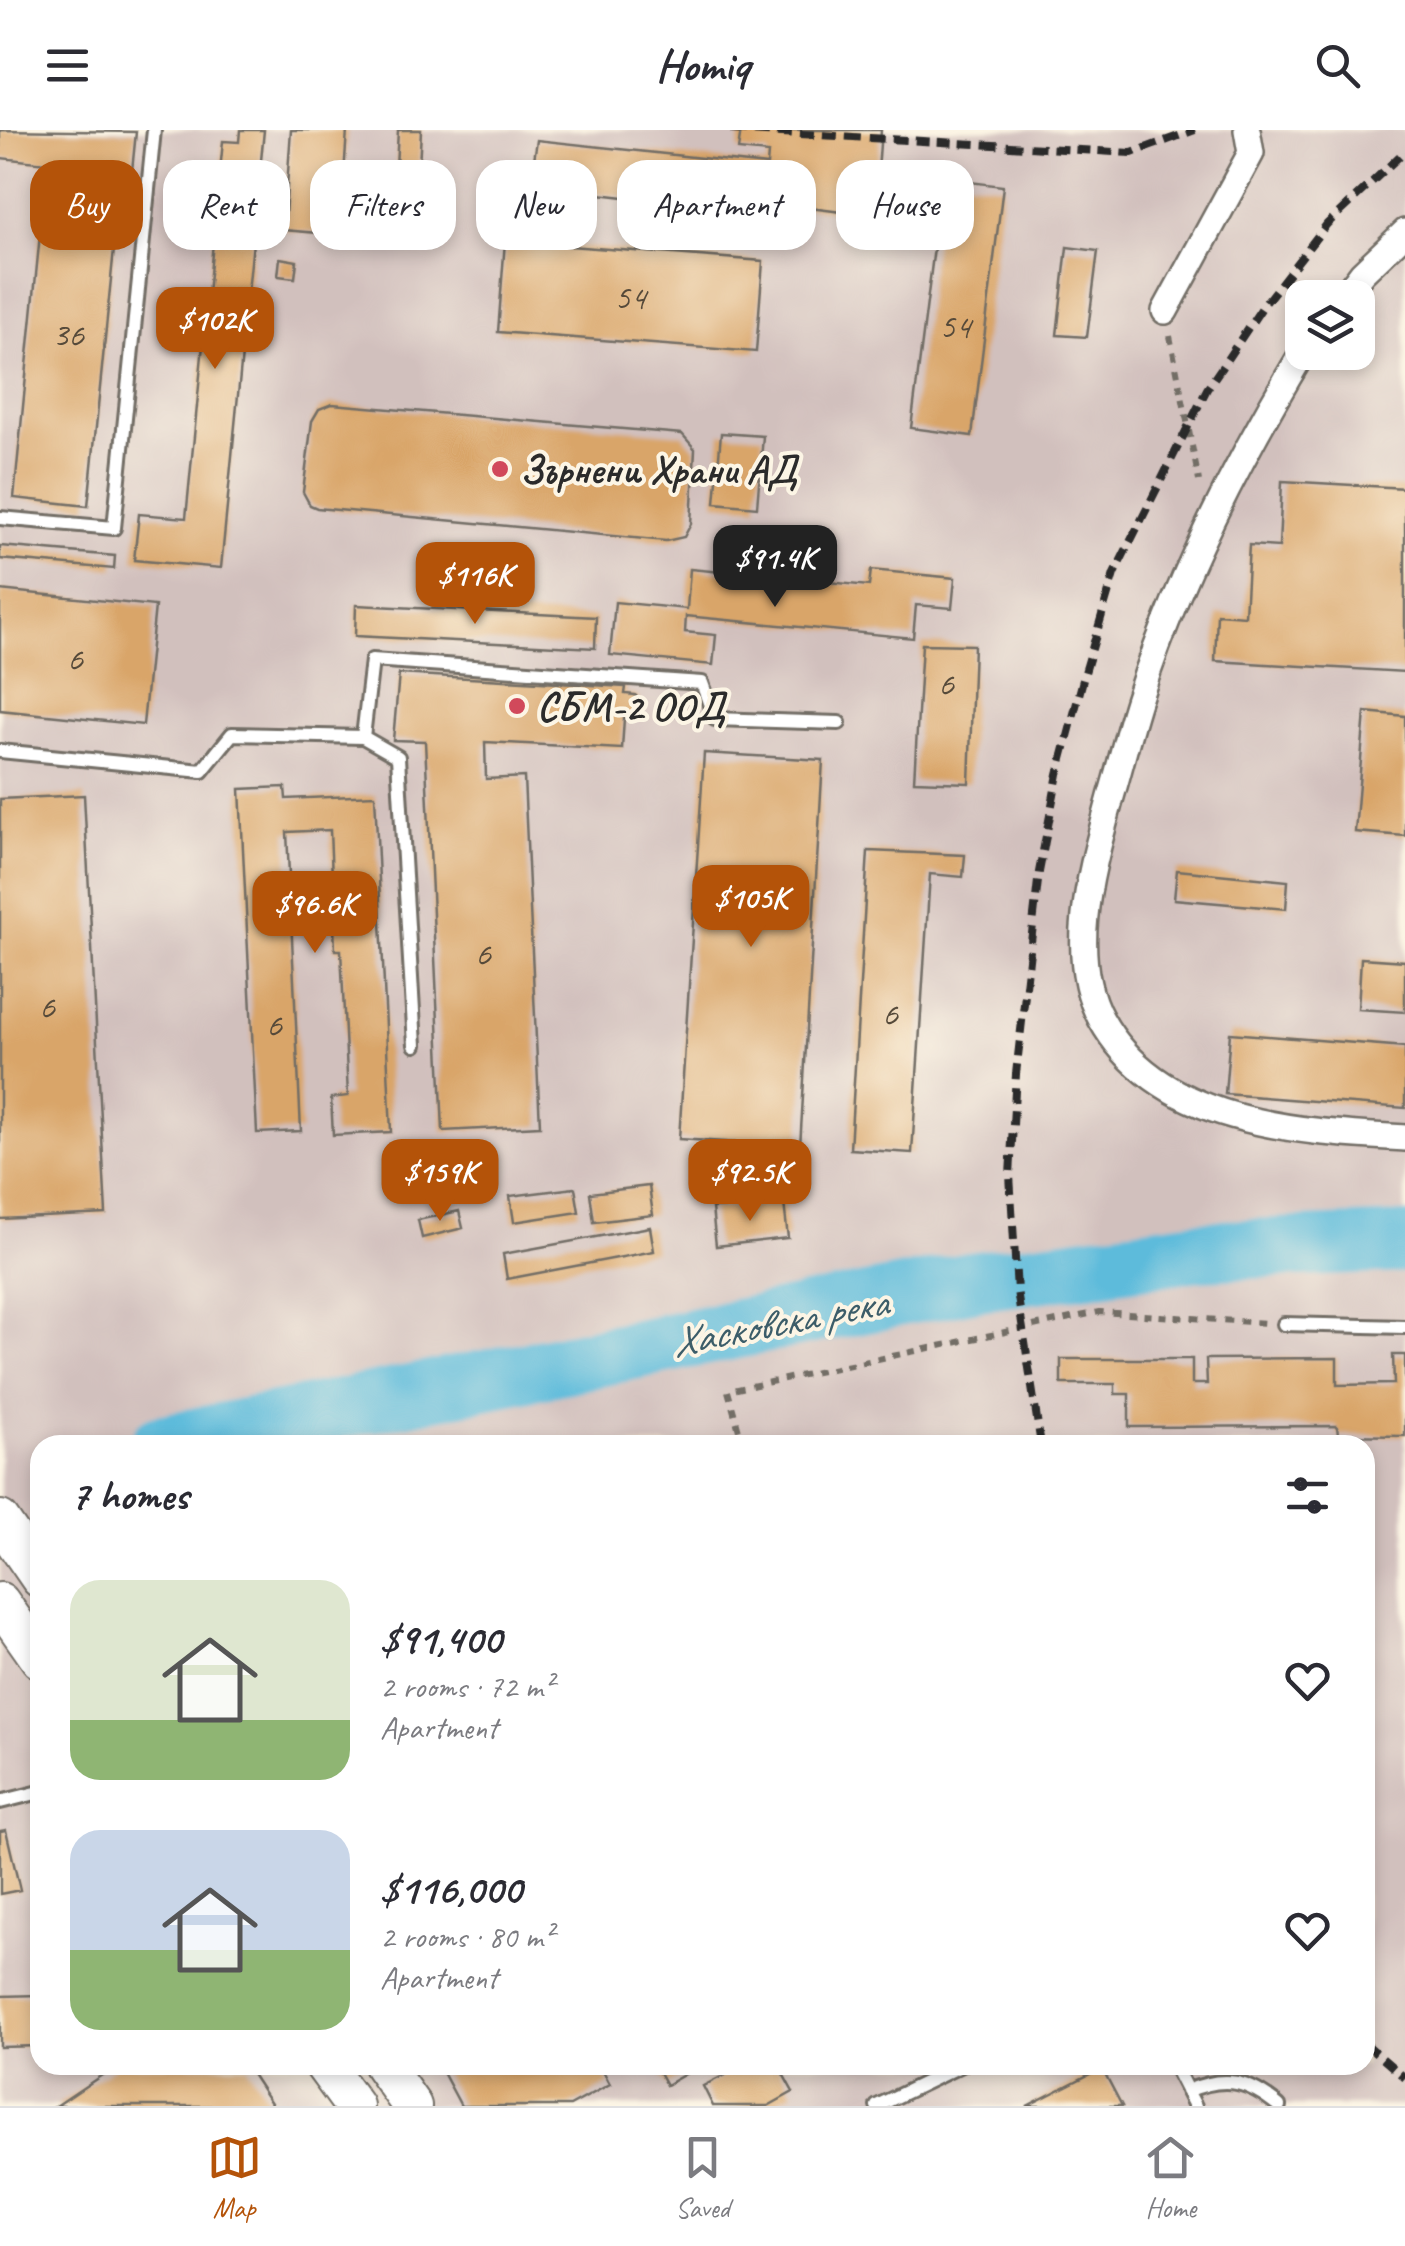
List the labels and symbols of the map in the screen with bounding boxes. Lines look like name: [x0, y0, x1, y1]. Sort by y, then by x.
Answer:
house number: 54: [614, 275, 649, 320]
pin: $102K: [145, 287, 285, 372]
house number: 54: [939, 304, 974, 349]
house number: 36: [52, 312, 85, 357]
place label: Зърнени Храни АД: [520, 445, 800, 495]
marker: Зърнени Храни АД: [489, 458, 511, 480]
pin: $91.4K: [694, 525, 856, 610]
pin: $116K: [405, 542, 545, 627]
house number: 6: [67, 636, 84, 681]
house number: 6: [938, 661, 955, 706]
place label: СБМ-2 ООД: [537, 682, 728, 732]
marker: СБМ-2 ООД: [506, 695, 528, 717]
pin: $105K: [681, 865, 821, 950]
pin: $96.6K: [234, 871, 396, 956]
house number: 6: [475, 931, 492, 976]
house number: 6: [39, 984, 56, 1029]
house number: 6: [882, 991, 899, 1036]
house number: 6: [266, 1002, 283, 1047]
pin: $159K: [370, 1139, 510, 1224]
pin: $92.5K: [669, 1139, 831, 1224]
water label: Хасковска река: [667, 1275, 895, 1369]

